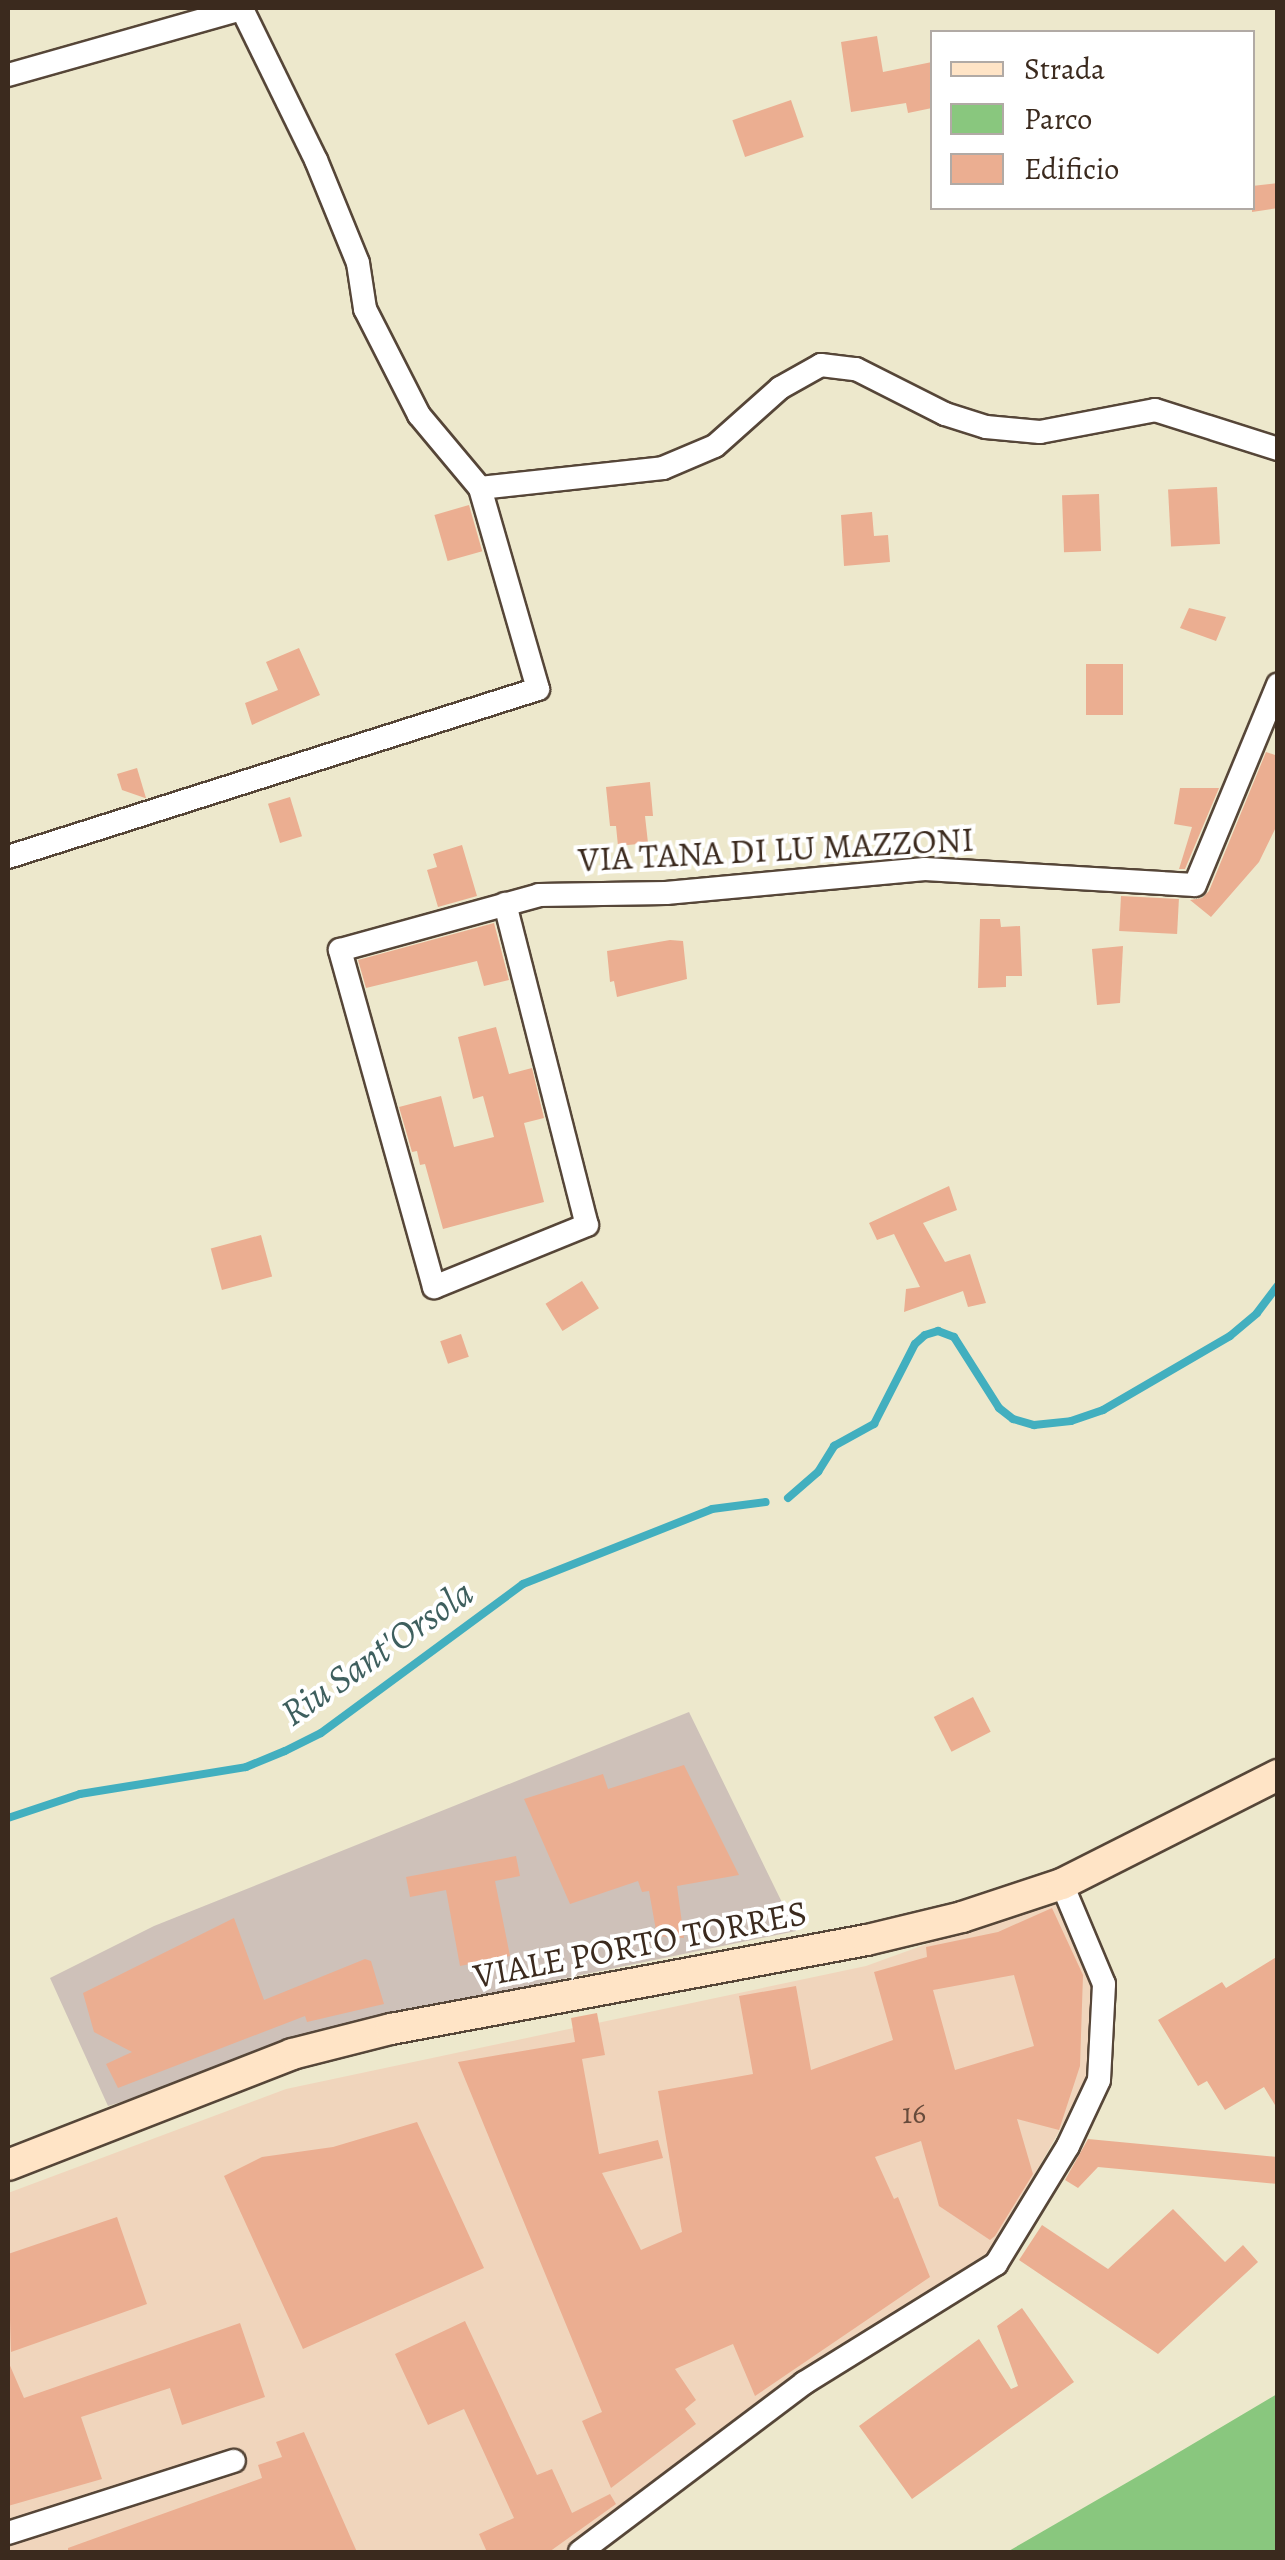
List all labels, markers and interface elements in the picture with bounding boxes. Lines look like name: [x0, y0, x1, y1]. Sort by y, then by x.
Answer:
legend: [930, 30, 1255, 210]
text: Strada: [1024, 49, 1105, 89]
text: Parco: [1024, 99, 1092, 139]
text: Edificio: [1024, 149, 1119, 189]
street label: VIA TANA DI LU MAZZONI: [577, 818, 975, 880]
water label: Riu Sant'Orsola: [272, 1570, 482, 1736]
street label: VIALE PORTO TORRES: [470, 1891, 810, 1997]
house number: 16: [902, 2095, 926, 2131]

